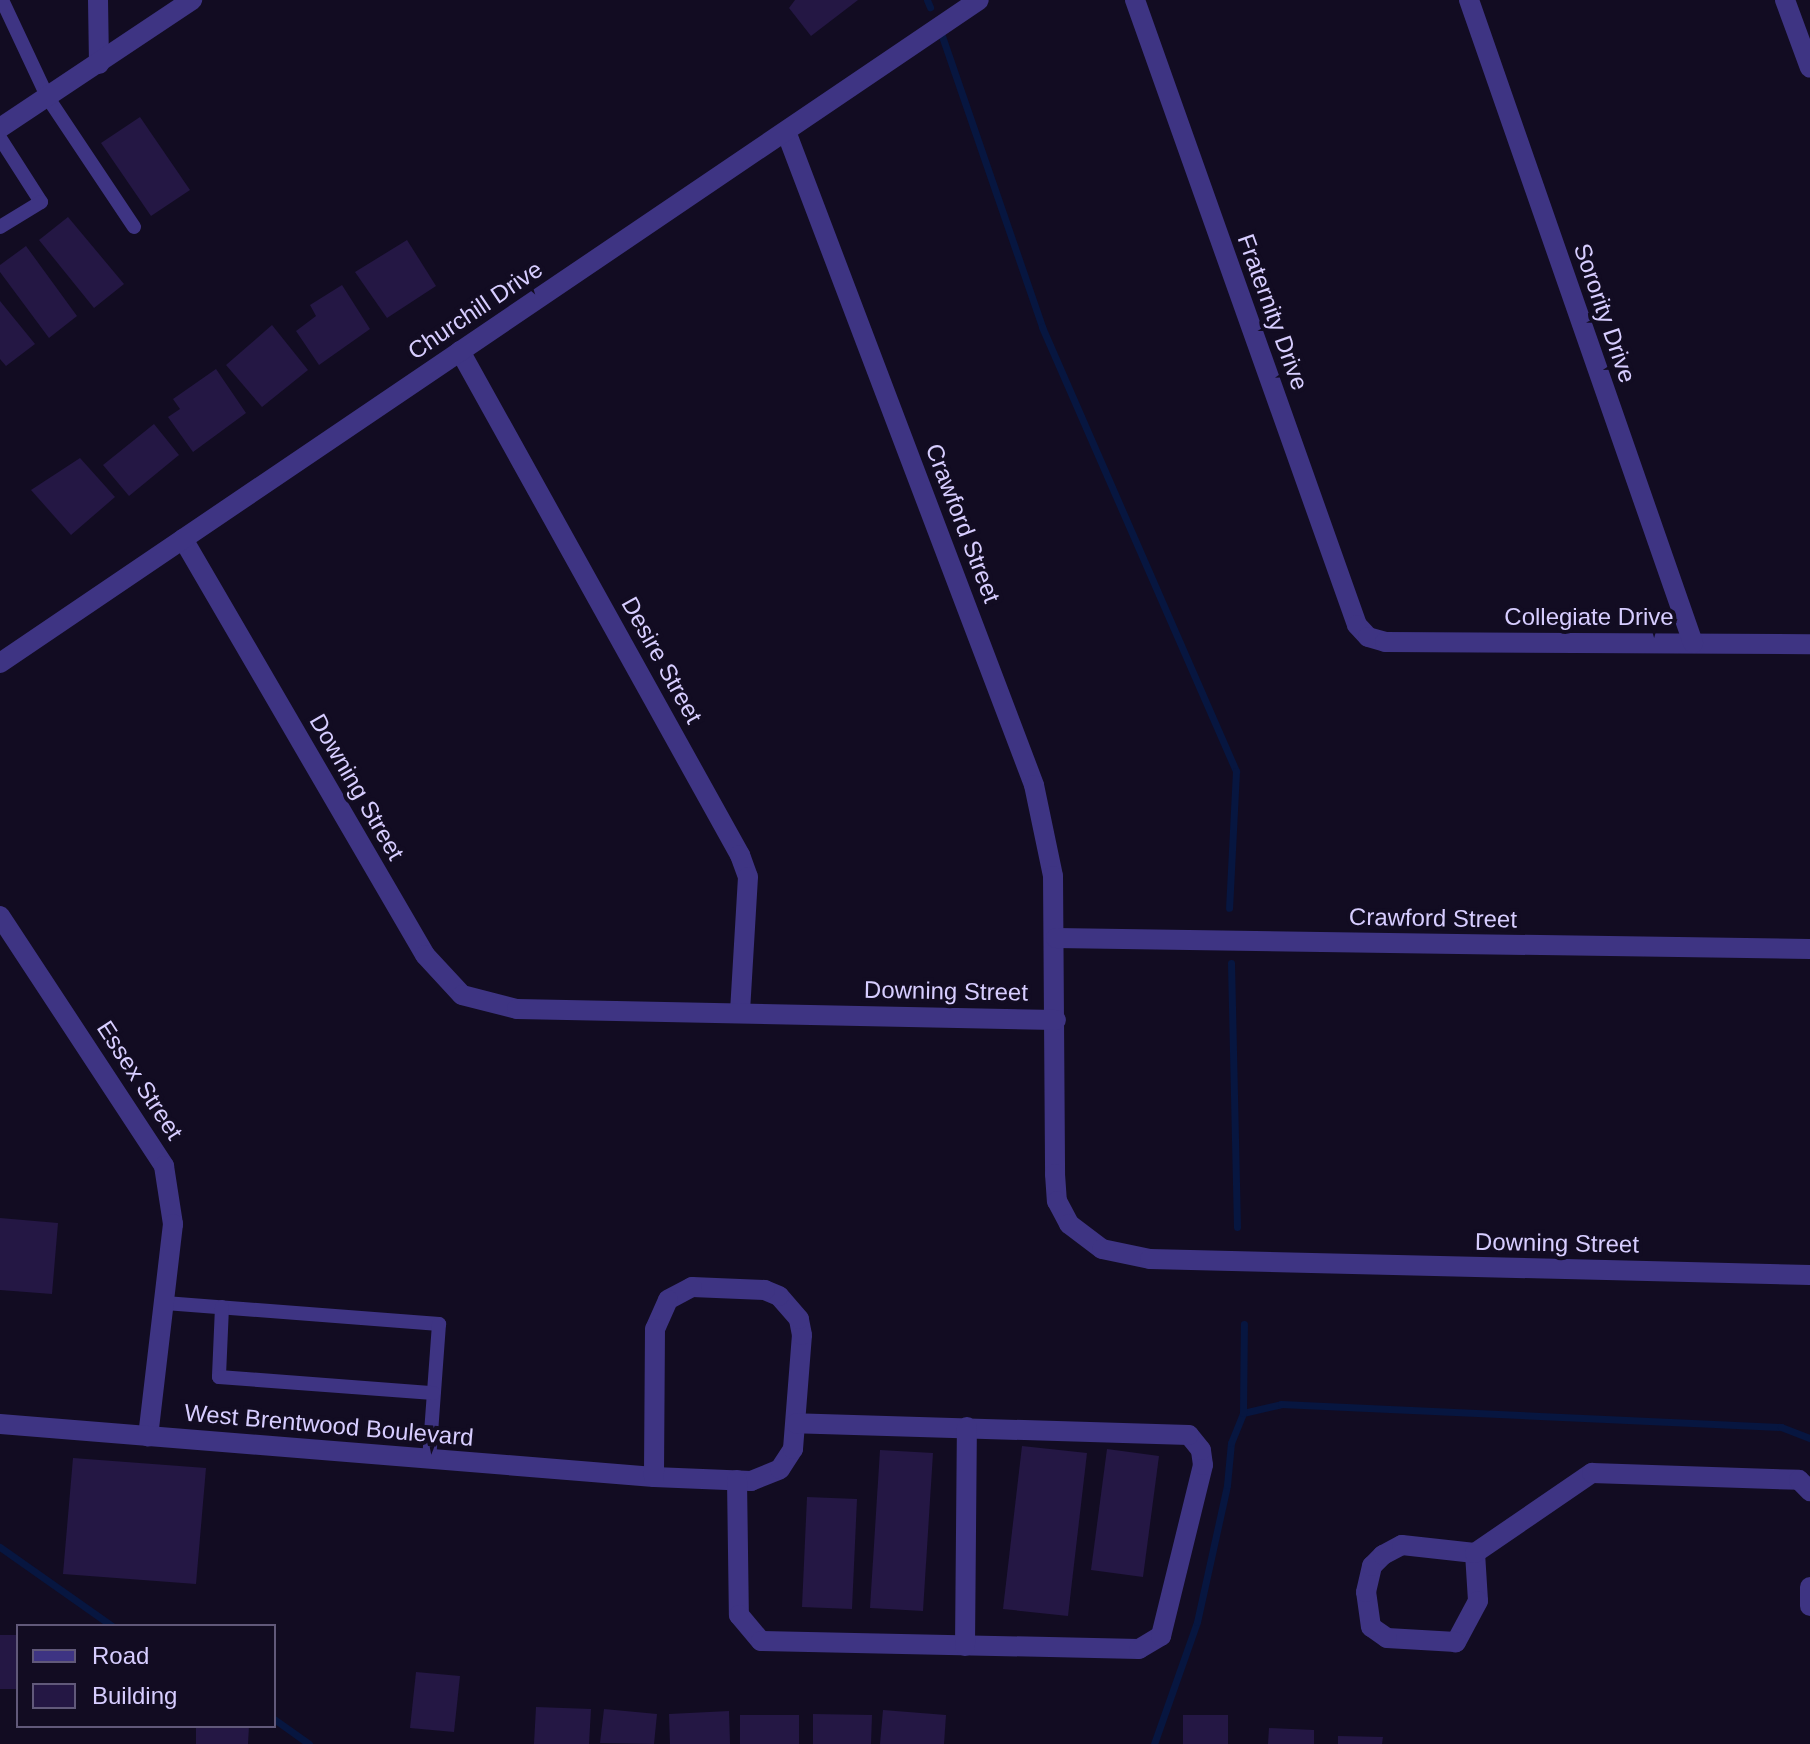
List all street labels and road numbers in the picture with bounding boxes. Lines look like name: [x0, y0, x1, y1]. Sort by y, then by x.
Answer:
street label: Fraternity Drive: [1231, 230, 1315, 394]
street label: Sorority Drive: [1568, 240, 1642, 386]
street label: Churchill Drive: [402, 254, 548, 366]
street label: Crawford Street: [919, 439, 1007, 607]
street label: Desire Street: [615, 592, 709, 728]
street label: Collegiate Drive: [1504, 603, 1674, 631]
street label: Downing Street: [304, 709, 410, 865]
street label: Crawford Street: [1349, 902, 1517, 934]
street label: Downing Street: [864, 975, 1028, 1007]
street label: Essex Street: [91, 1015, 189, 1145]
street label: Downing Street: [1475, 1227, 1639, 1259]
street label: West Brentwood Boulevard: [183, 1398, 475, 1452]

